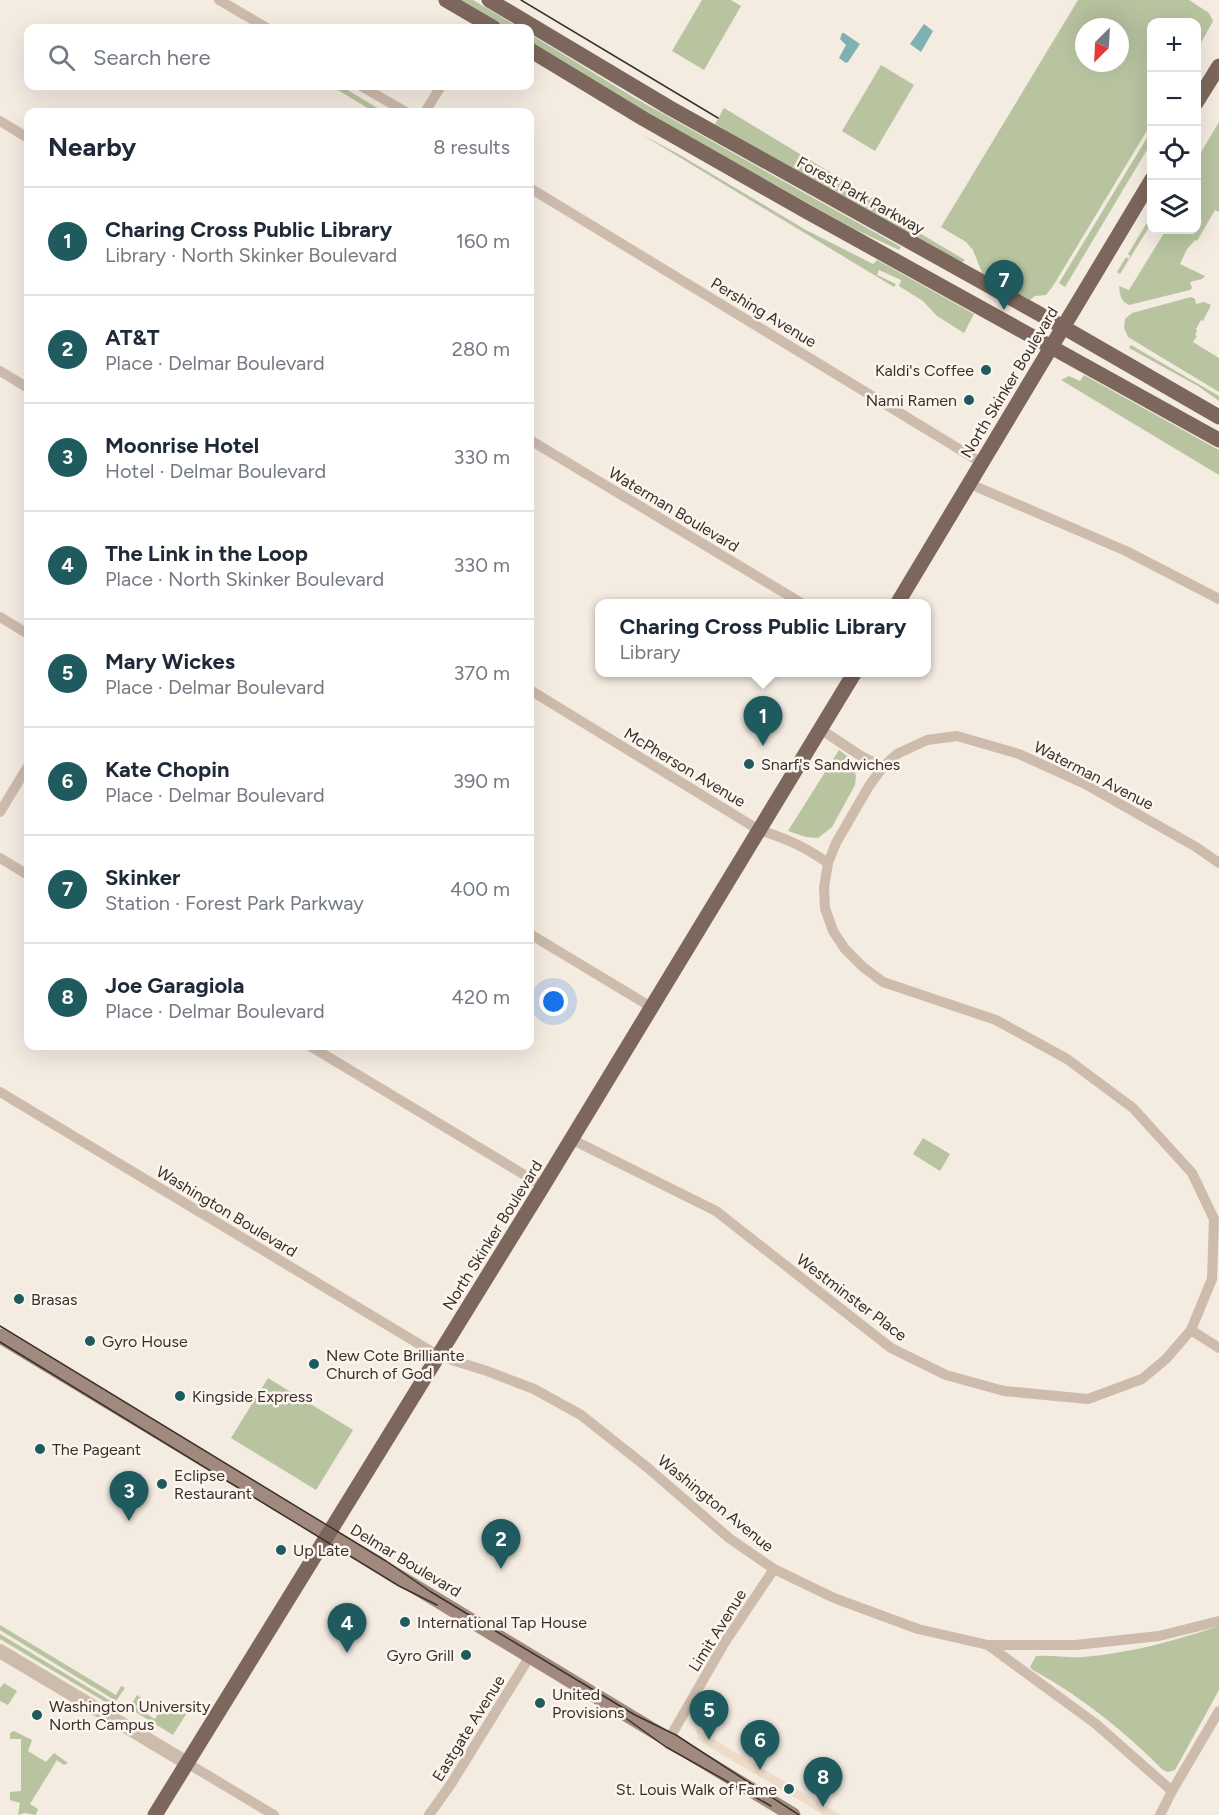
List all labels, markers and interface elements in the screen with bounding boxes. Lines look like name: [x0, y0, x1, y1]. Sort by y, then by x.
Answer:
north arrow: [1075, 18, 1129, 72]
map controls: [1147, 18, 1201, 234]
button: +: [1147, 18, 1201, 72]
search box: [24, 24, 534, 90]
icon: search: [45, 41, 78, 74]
text: Search here: [93, 44, 211, 71]
button: −: [1147, 72, 1201, 126]
button: locate: [1147, 126, 1201, 180]
text: Nearby: [48, 131, 136, 163]
text: 8 results: [433, 135, 510, 159]
street label: Forest Park Parkway: [794, 152, 928, 239]
button: layers: [1147, 180, 1201, 234]
text: Charing Cross Public Library: [105, 216, 392, 243]
text: 1: [63, 229, 72, 253]
text: 160 m: [456, 229, 510, 253]
text: Library · North Skinker Boulevard: [105, 243, 397, 267]
pin: 7: [984, 260, 1024, 310]
street label: Pershing Avenue: [708, 273, 820, 352]
street label: North Skinker Boulevard: [957, 303, 1062, 461]
text: AT&T: [105, 324, 160, 351]
text: 2: [62, 337, 73, 361]
text: 280 m: [452, 337, 510, 361]
text: Place · Delmar Boulevard: [105, 351, 325, 375]
place label: Kaldi's Coffee: [875, 361, 974, 380]
marker: Kaldi's Coffee: [979, 363, 993, 377]
place label: Nami Ramen: [866, 391, 957, 410]
marker: Nami Ramen: [962, 393, 976, 407]
text: Moonrise Hotel: [105, 432, 259, 459]
text: 3: [62, 445, 73, 469]
text: 330 m: [453, 445, 510, 469]
text: Hotel · Delmar Boulevard: [105, 459, 326, 483]
street label: Waterman Boulevard: [605, 463, 742, 556]
text: The Link in the Loop: [105, 540, 308, 567]
text: 4: [61, 553, 74, 577]
text: 330 m: [453, 553, 510, 577]
text: Place · North Skinker Boulevard: [105, 567, 384, 591]
popup: [595, 599, 931, 677]
text: Charing Cross Public Library: [619, 613, 907, 640]
text: Library: [619, 640, 680, 664]
text: Mary Wickes: [105, 648, 235, 675]
text: 5: [62, 661, 73, 685]
text: 370 m: [454, 661, 510, 685]
text: Place · Delmar Boulevard: [105, 675, 325, 699]
pin: 1: [744, 696, 783, 746]
street label: McPherson Avenue: [621, 724, 749, 811]
street label: Waterman Avenue: [1031, 737, 1157, 814]
place label: Snarf's Sandwiches: [761, 755, 900, 774]
text: Kate Chopin: [105, 756, 230, 783]
marker: Snarf's Sandwiches: [742, 757, 756, 771]
text: 6: [62, 769, 73, 793]
text: 390 m: [453, 769, 510, 793]
text: Place · Delmar Boulevard: [105, 783, 325, 807]
text: Skinker: [105, 864, 180, 891]
text: 7: [62, 877, 73, 901]
text: 400 m: [450, 877, 510, 901]
text: Station · Forest Park Parkway: [105, 891, 364, 915]
text: Joe Garagiola: [105, 972, 244, 999]
text: 8: [61, 985, 74, 1009]
text: 420 m: [452, 985, 510, 1009]
your location: [539, 987, 568, 1016]
text: Place · Delmar Boulevard: [105, 999, 325, 1023]
street label: North Skinker Boulevard: [439, 1157, 546, 1314]
street label: Washington Boulevard: [153, 1162, 300, 1261]
street label: Westminster Place: [793, 1250, 911, 1345]
place label: Brasas: [31, 1290, 77, 1309]
marker: Brasas: [12, 1292, 26, 1306]
place label: Gyro House: [102, 1332, 188, 1351]
marker: Gyro House: [83, 1334, 97, 1348]
place label: New Cote Brilliante Church of God: [326, 1346, 465, 1383]
marker: New Cote Brilliante Church of God: [307, 1357, 321, 1371]
place label: Kingside Express: [192, 1387, 313, 1406]
marker: Kingside Express: [173, 1389, 187, 1403]
place label: The Pageant: [52, 1440, 141, 1459]
marker: The Pageant: [33, 1442, 47, 1456]
street label: Washington Avenue: [654, 1451, 778, 1556]
place label: Eclipse Restaurant: [174, 1466, 252, 1503]
pin: 3: [110, 1472, 148, 1521]
marker: Eclipse Restaurant: [155, 1477, 169, 1491]
street label: Delmar Boulevard: [347, 1520, 464, 1601]
pin: 2: [482, 1520, 520, 1569]
place label: Up Late: [293, 1541, 349, 1560]
marker: Up Late: [274, 1543, 288, 1557]
street label: Limit Avenue: [685, 1585, 750, 1675]
pin: 4: [328, 1604, 366, 1653]
place label: International Tap House: [417, 1613, 587, 1632]
marker: International Tap House: [398, 1615, 412, 1629]
place label: Gyro Grill: [386, 1646, 454, 1665]
marker: Gyro Grill: [459, 1648, 473, 1662]
street label: Eastgate Avenue: [428, 1672, 509, 1785]
place label: United Provisions: [552, 1685, 625, 1722]
pin: 5: [690, 1690, 728, 1740]
marker: United Provisions: [533, 1696, 547, 1710]
place label: Washington University North Campus: [49, 1697, 211, 1734]
marker: Washington University North Campus: [30, 1708, 44, 1722]
pin: 6: [740, 1720, 780, 1770]
pin: 8: [804, 1758, 842, 1807]
place label: St. Louis Walk of Fame: [616, 1780, 777, 1799]
marker: St. Louis Walk of Fame: [782, 1782, 796, 1796]

